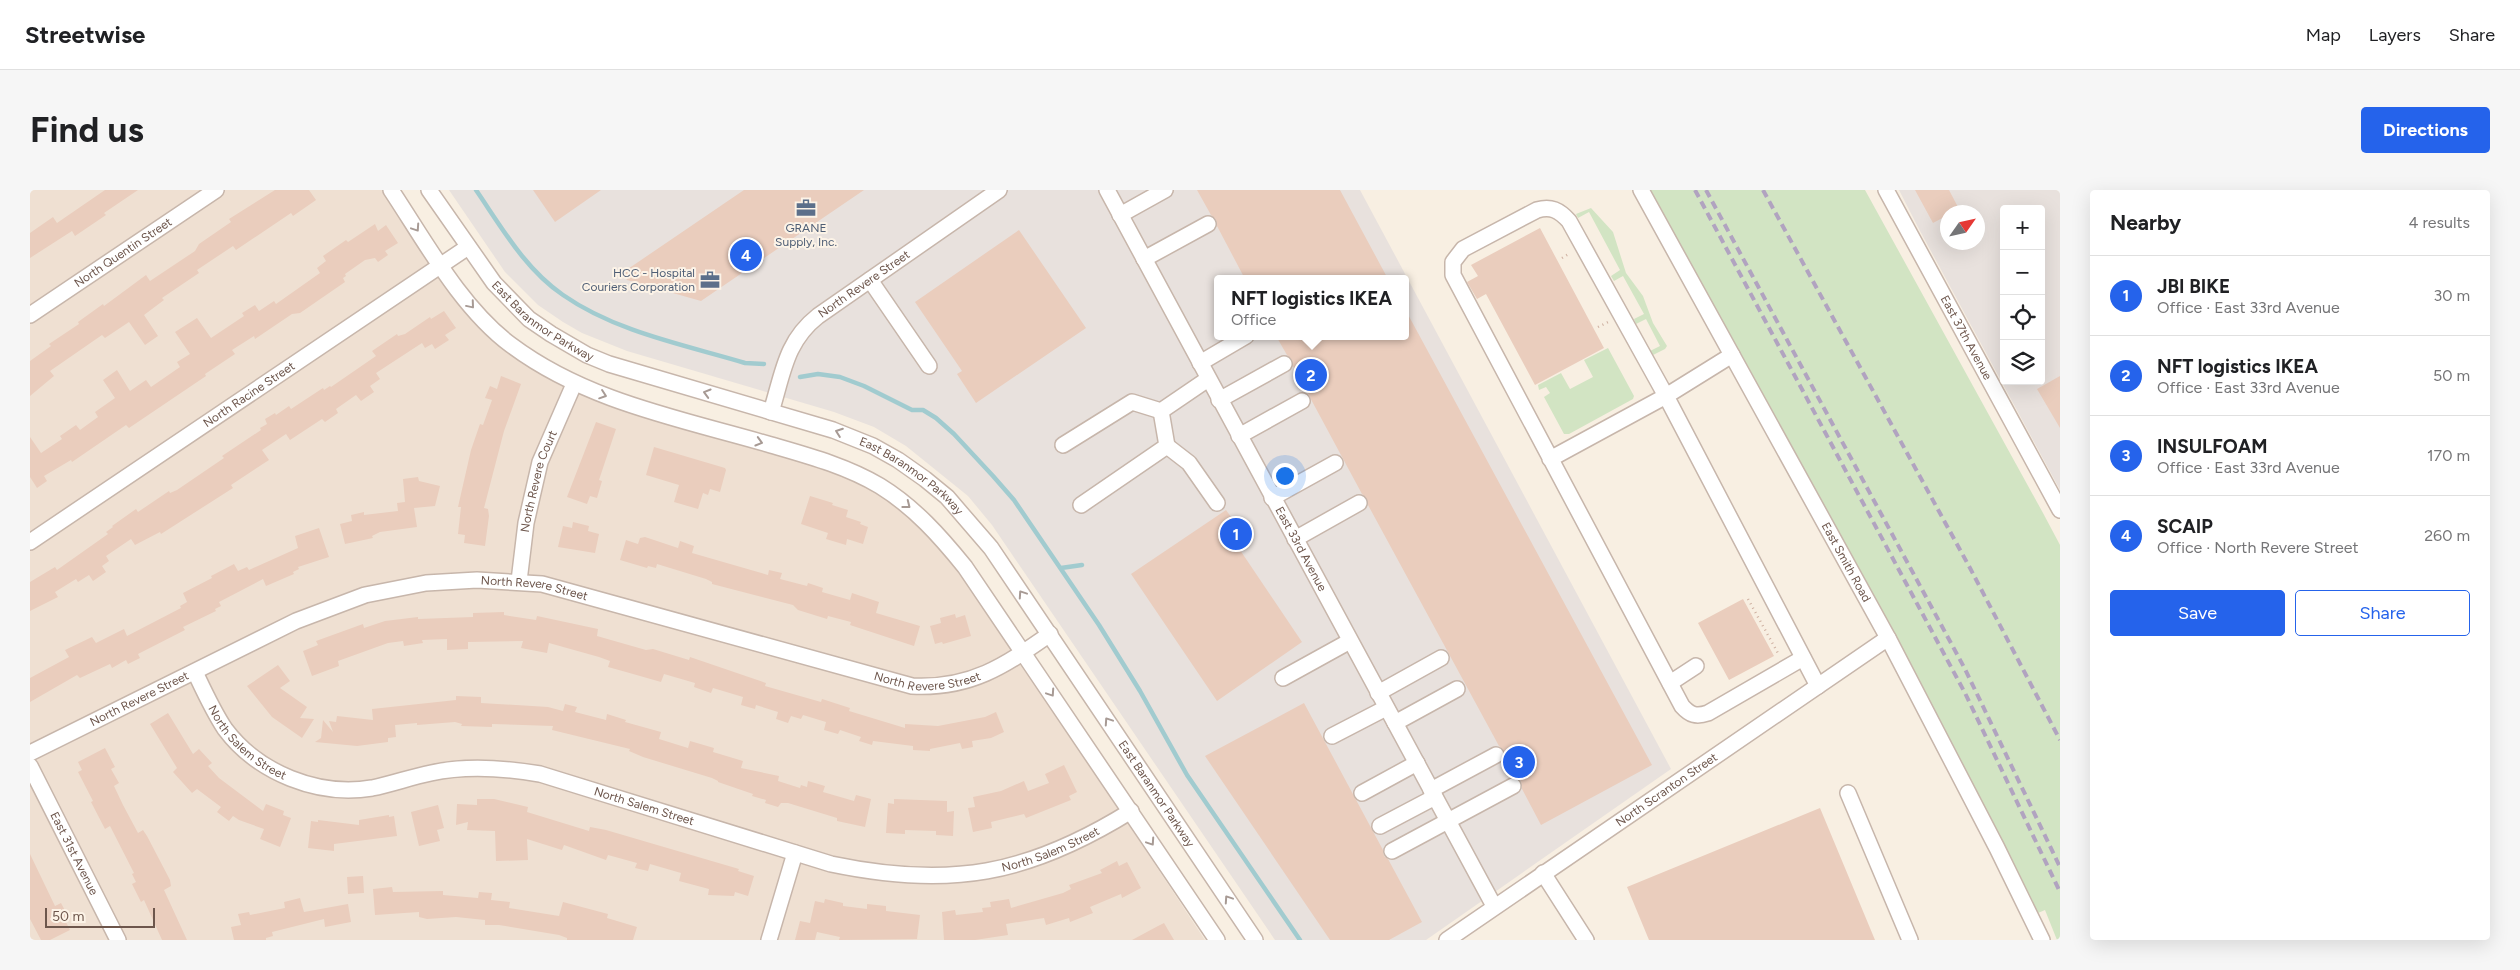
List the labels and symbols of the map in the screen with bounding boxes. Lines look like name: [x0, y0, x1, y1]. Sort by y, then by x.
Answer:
office icon: GRANE Supply, Inc.: [795, 197, 817, 219]
north arrow: [1940, 205, 1985, 250]
street label: North Quentin Street: [72, 215, 175, 290]
place label: GRANE Supply, Inc.: [775, 221, 837, 249]
one-way arrow: [410, 222, 419, 232]
pin: 4: [730, 236, 762, 274]
street label: North Revere Street: [815, 247, 913, 321]
place label: HCC - Hospital Couriers Corporation: [582, 266, 695, 294]
office icon: HCC - Hospital Couriers Corporation: [699, 269, 721, 291]
street label: East Baranmor Parkway: [489, 278, 597, 364]
street label: East 37th Avenue: [1938, 293, 1995, 383]
one-way arrow: [465, 299, 474, 308]
pin: 2: [1295, 356, 1327, 394]
street label: North Racine Street: [201, 358, 298, 430]
one-way arrow: [598, 389, 607, 399]
one-way arrow: [704, 389, 712, 399]
street label: North Revere Court: [518, 428, 560, 533]
one-way arrow: [835, 428, 844, 438]
street label: East Baranmor Parkway: [857, 434, 967, 518]
one-way arrow: [754, 436, 762, 446]
your location: [1272, 463, 1298, 489]
one-way arrow: [901, 500, 910, 509]
street label: East 33rd Avenue: [1272, 504, 1330, 594]
pin: 1: [1220, 515, 1252, 553]
street label: East Smith Road: [1819, 520, 1874, 604]
street label: North Revere Street: [480, 573, 590, 603]
one-way arrow: [1019, 590, 1028, 600]
street label: North Revere Street: [88, 668, 191, 729]
street label: North Revere Street: [872, 669, 983, 694]
one-way arrow: [1045, 687, 1054, 696]
street label: North Salem Street: [205, 703, 289, 783]
one-way arrow: [1105, 717, 1114, 727]
street label: East Baranmor Parkway: [1116, 738, 1198, 850]
pin: 3: [1503, 743, 1535, 781]
street label: North Scranton Street: [1613, 750, 1720, 829]
street label: North Salem Street: [592, 784, 696, 828]
street label: East 31st Avenue: [47, 809, 101, 898]
street label: North Salem Street: [1000, 824, 1102, 875]
one-way arrow: [1145, 836, 1154, 846]
one-way arrow: [1225, 896, 1234, 905]
scale bar: [45, 905, 155, 928]

